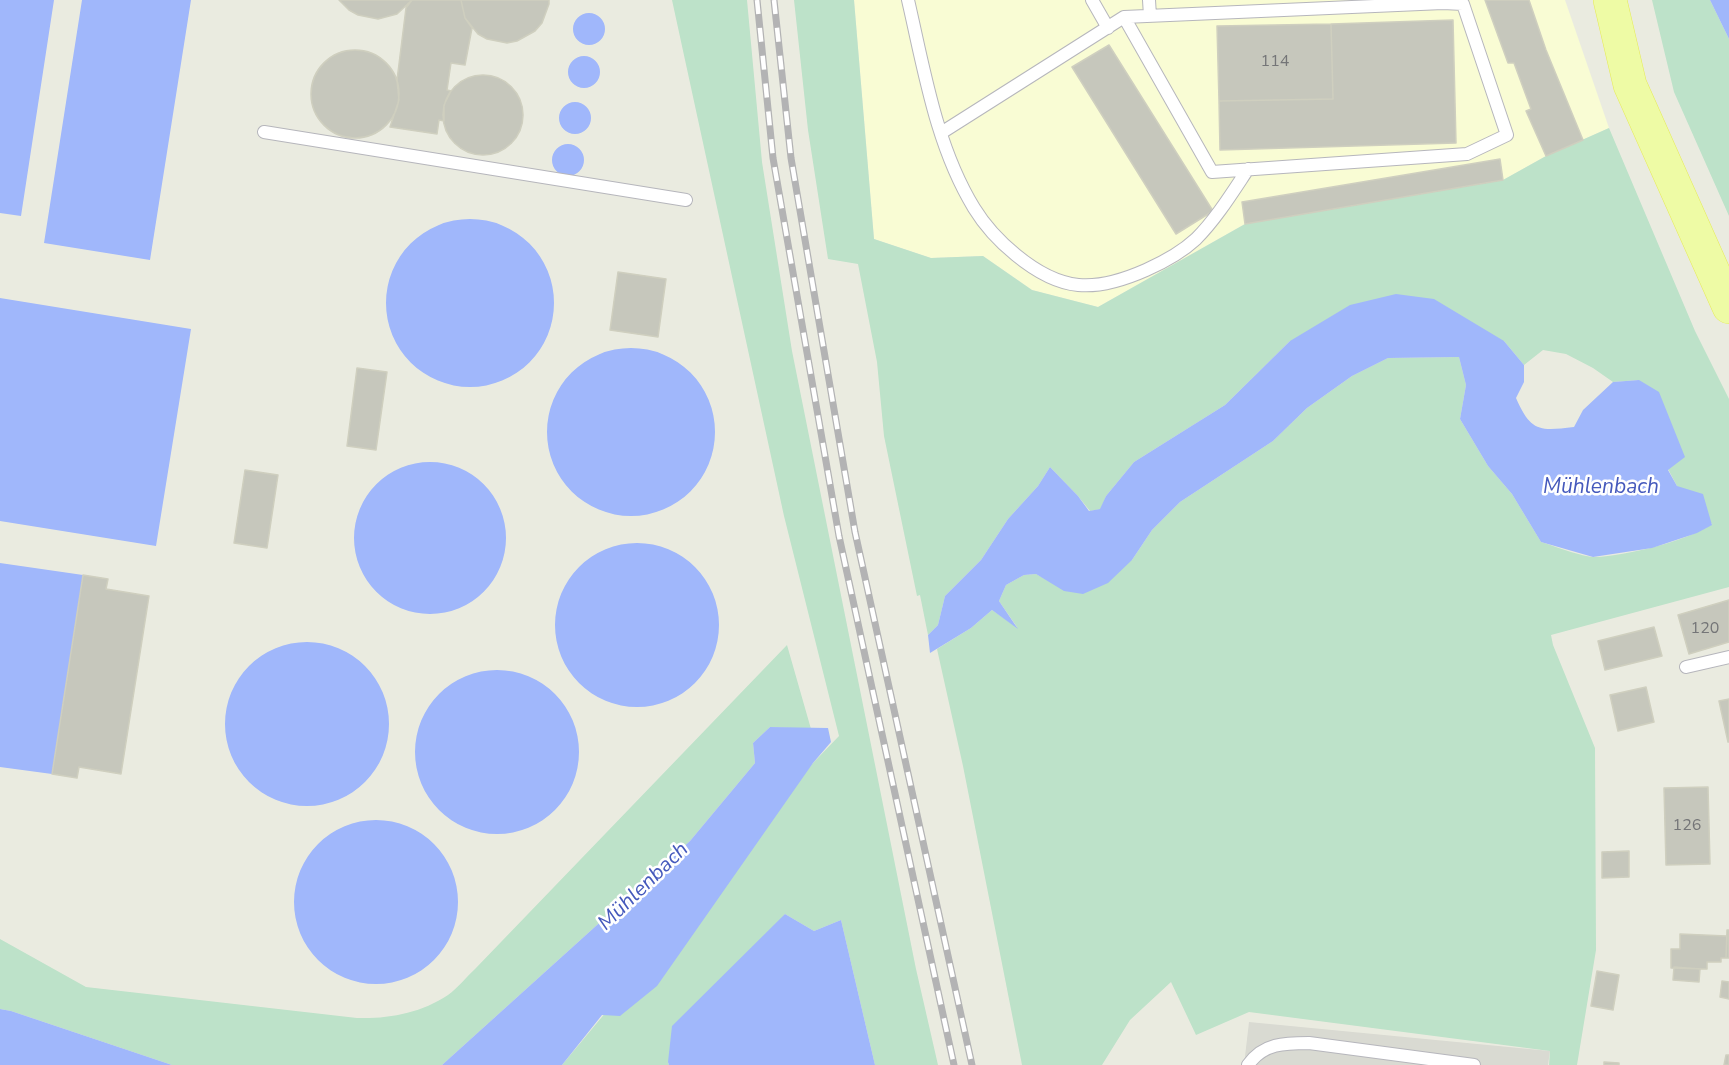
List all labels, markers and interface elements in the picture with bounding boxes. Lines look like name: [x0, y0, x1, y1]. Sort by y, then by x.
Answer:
house number: 114: [1261, 52, 1289, 72]
water label: Mühlenbach: [1543, 475, 1659, 501]
house number: 120: [1691, 619, 1719, 639]
house number: 126: [1673, 816, 1701, 836]
water label: Mühlenbach: [594, 838, 694, 936]

